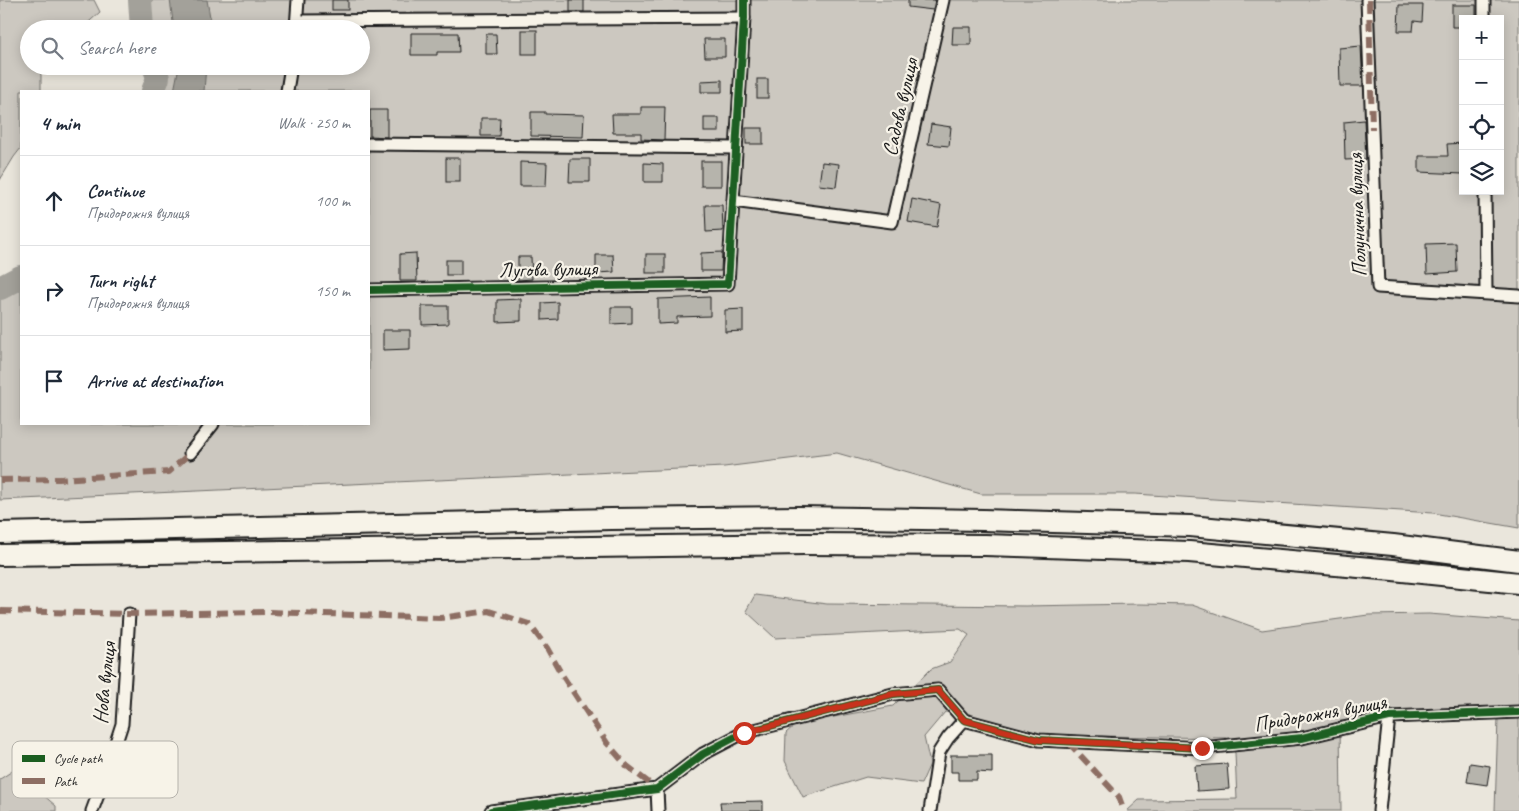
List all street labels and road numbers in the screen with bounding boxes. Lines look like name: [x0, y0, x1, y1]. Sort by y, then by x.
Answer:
street label: Садова вулиця: [876, 54, 924, 158]
street label: Полунична вулиця: [1342, 151, 1372, 277]
street label: Лугова вулиця: [499, 255, 599, 283]
street label: Нова вулиця: [87, 639, 121, 725]
street label: Придорожня вулиця: [1252, 688, 1390, 737]

